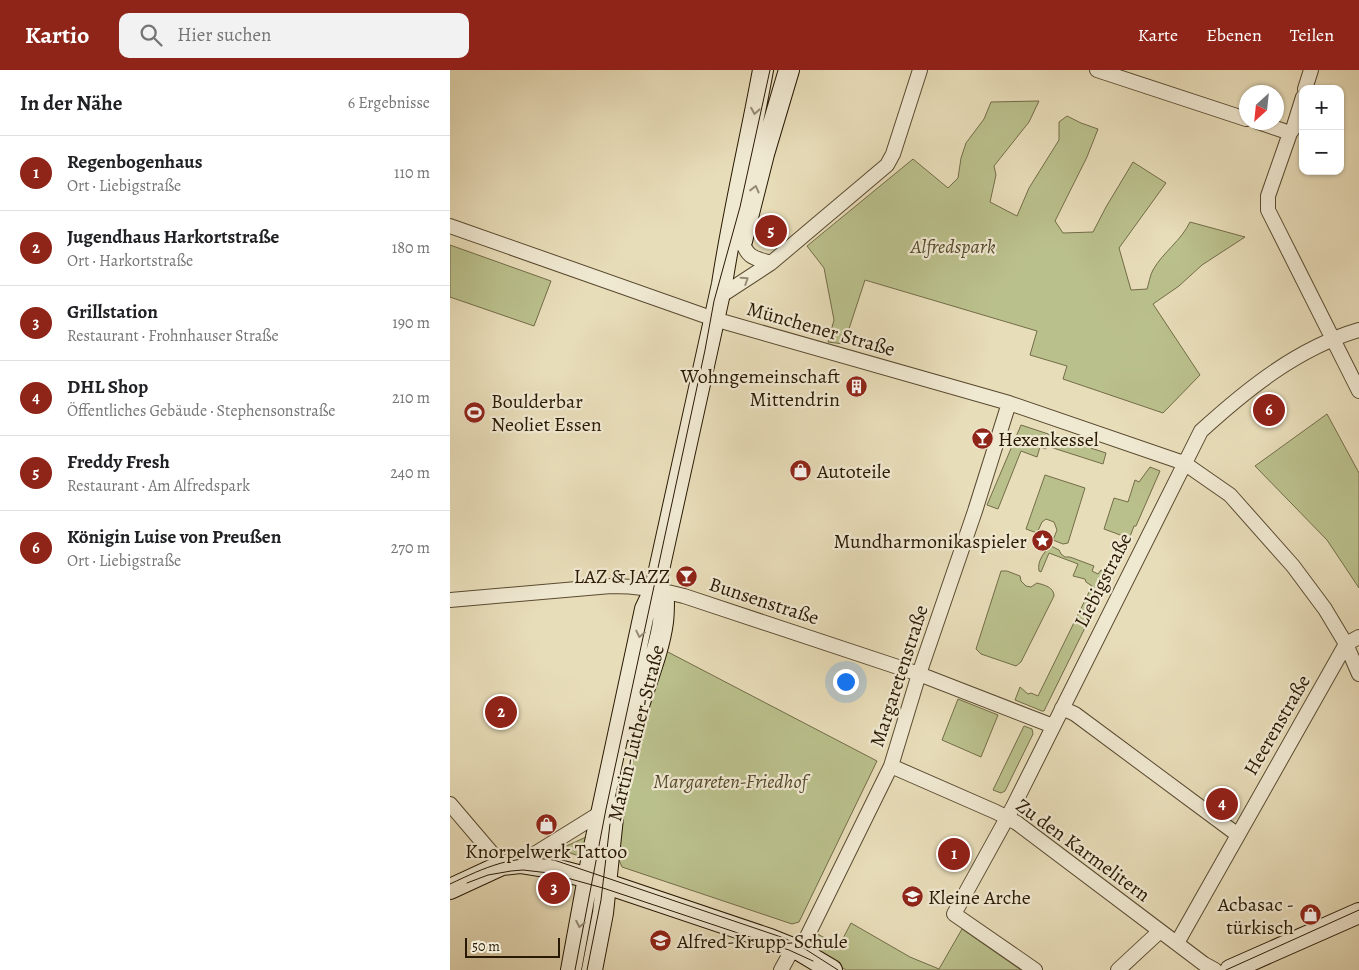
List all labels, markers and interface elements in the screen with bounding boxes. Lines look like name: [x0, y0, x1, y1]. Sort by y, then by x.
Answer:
search box: [119, 13, 469, 58]
text: Kartio: [25, 19, 89, 51]
icon: search: [137, 21, 165, 49]
text: Hier suchen: [177, 22, 271, 48]
text: Karte: [1138, 23, 1178, 47]
text: Ebenen: [1206, 23, 1262, 47]
text: Teilen: [1290, 23, 1334, 47]
north arrow: [1239, 85, 1284, 130]
map controls: [1299, 85, 1344, 175]
button: +: [1299, 85, 1344, 130]
text: In der Nähe: [20, 89, 122, 117]
text: 6 Ergebnisse: [348, 92, 430, 114]
one-way arrow: [751, 107, 761, 116]
button: −: [1299, 130, 1344, 175]
text: Regenbogenhaus: [67, 149, 203, 175]
text: 1: [33, 162, 39, 184]
text: 110 m: [394, 162, 430, 184]
text: Ort · Liebigstraße: [67, 175, 181, 197]
one-way arrow: [749, 184, 760, 193]
pin: 5: [755, 212, 787, 250]
text: Jugendhaus Harkortstraße: [67, 224, 279, 250]
park label: Alfredspark: [909, 233, 996, 260]
text: 2: [32, 237, 40, 259]
text: 180 m: [392, 237, 430, 259]
text: Ort · Harkortstraße: [67, 250, 193, 272]
one-way arrow: [739, 277, 749, 286]
street label: Münchener Straße: [744, 295, 898, 363]
text: Grillstation: [67, 299, 158, 325]
text: 3: [33, 312, 39, 334]
text: 190 m: [392, 312, 430, 334]
text: Restaurant · Frohnhauser Straße: [67, 325, 279, 347]
place label: Wohngemeinschaft Mittendrin: [680, 363, 840, 413]
text: DHL Shop: [67, 374, 148, 400]
building icon: Wohngemeinschaft Mittendrin: [844, 375, 868, 399]
text: 4: [32, 387, 40, 409]
text: 210 m: [392, 387, 430, 409]
place label: Boulderbar Neoliet Essen: [491, 388, 602, 438]
pin: 6: [1253, 391, 1285, 429]
text: Öffentliches Gebäude · Stephensonstraße: [67, 400, 335, 422]
sports icon: Boulderbar Neoliet Essen: [463, 400, 487, 424]
place label: Hexenkessel: [998, 426, 1099, 453]
bar icon: Hexenkessel: [970, 427, 994, 451]
text: Freddy Fresh: [67, 449, 170, 475]
place label: Autoteile: [816, 458, 891, 485]
shop icon: Autoteile: [789, 459, 813, 483]
text: 5: [33, 462, 39, 484]
text: 240 m: [390, 462, 430, 484]
text: Restaurant · Am Alfredspark: [67, 475, 250, 497]
text: Königin Luise von Preußen: [67, 524, 281, 550]
place label: Mundharmonikaspieler: [834, 528, 1027, 555]
street label: Liebigstraße: [1068, 528, 1138, 632]
place icon: Mundharmonikaspieler: [1031, 529, 1055, 553]
text: 6: [32, 537, 40, 559]
text: 270 m: [391, 537, 430, 559]
text: Ort · Liebigstraße: [67, 550, 181, 572]
place label: LAZ & JAZZ: [574, 563, 670, 590]
bar icon: LAZ & JAZZ: [674, 564, 698, 588]
street label: Bunsenstraße: [706, 571, 822, 631]
street label: Margaretenstraße: [863, 601, 935, 751]
one-way arrow: [635, 629, 645, 638]
street label: Martin-Luther-Straße: [601, 642, 671, 824]
your location: [833, 669, 859, 695]
street label: Heerenstraße: [1237, 670, 1317, 780]
pin: 2: [485, 693, 517, 731]
park label: Margareten-Friedhof: [653, 768, 811, 795]
pin: 4: [1206, 785, 1238, 823]
street label: Zu den Karmelitern: [1010, 792, 1156, 908]
shop icon: Knorpelwerk Tattoo: [534, 813, 558, 837]
pin: 1: [938, 835, 970, 873]
place label: Knorpelwerk Tattoo: [465, 838, 627, 865]
pin: 3: [538, 869, 570, 907]
place label: Kleine Arche: [928, 884, 1031, 911]
school or university icon: Kleine Arche: [900, 885, 924, 909]
place label: Acbasac - türkisch: [1217, 891, 1294, 941]
shop icon: Acbasac - türkisch: [1298, 903, 1322, 927]
one-way arrow: [575, 920, 586, 928]
place label: Alfred-Krupp-Schule: [676, 928, 848, 955]
school or university icon: Alfred-Krupp-Schule: [649, 929, 673, 953]
scale bar: [465, 935, 560, 958]
text: 50 m: [472, 937, 500, 956]

